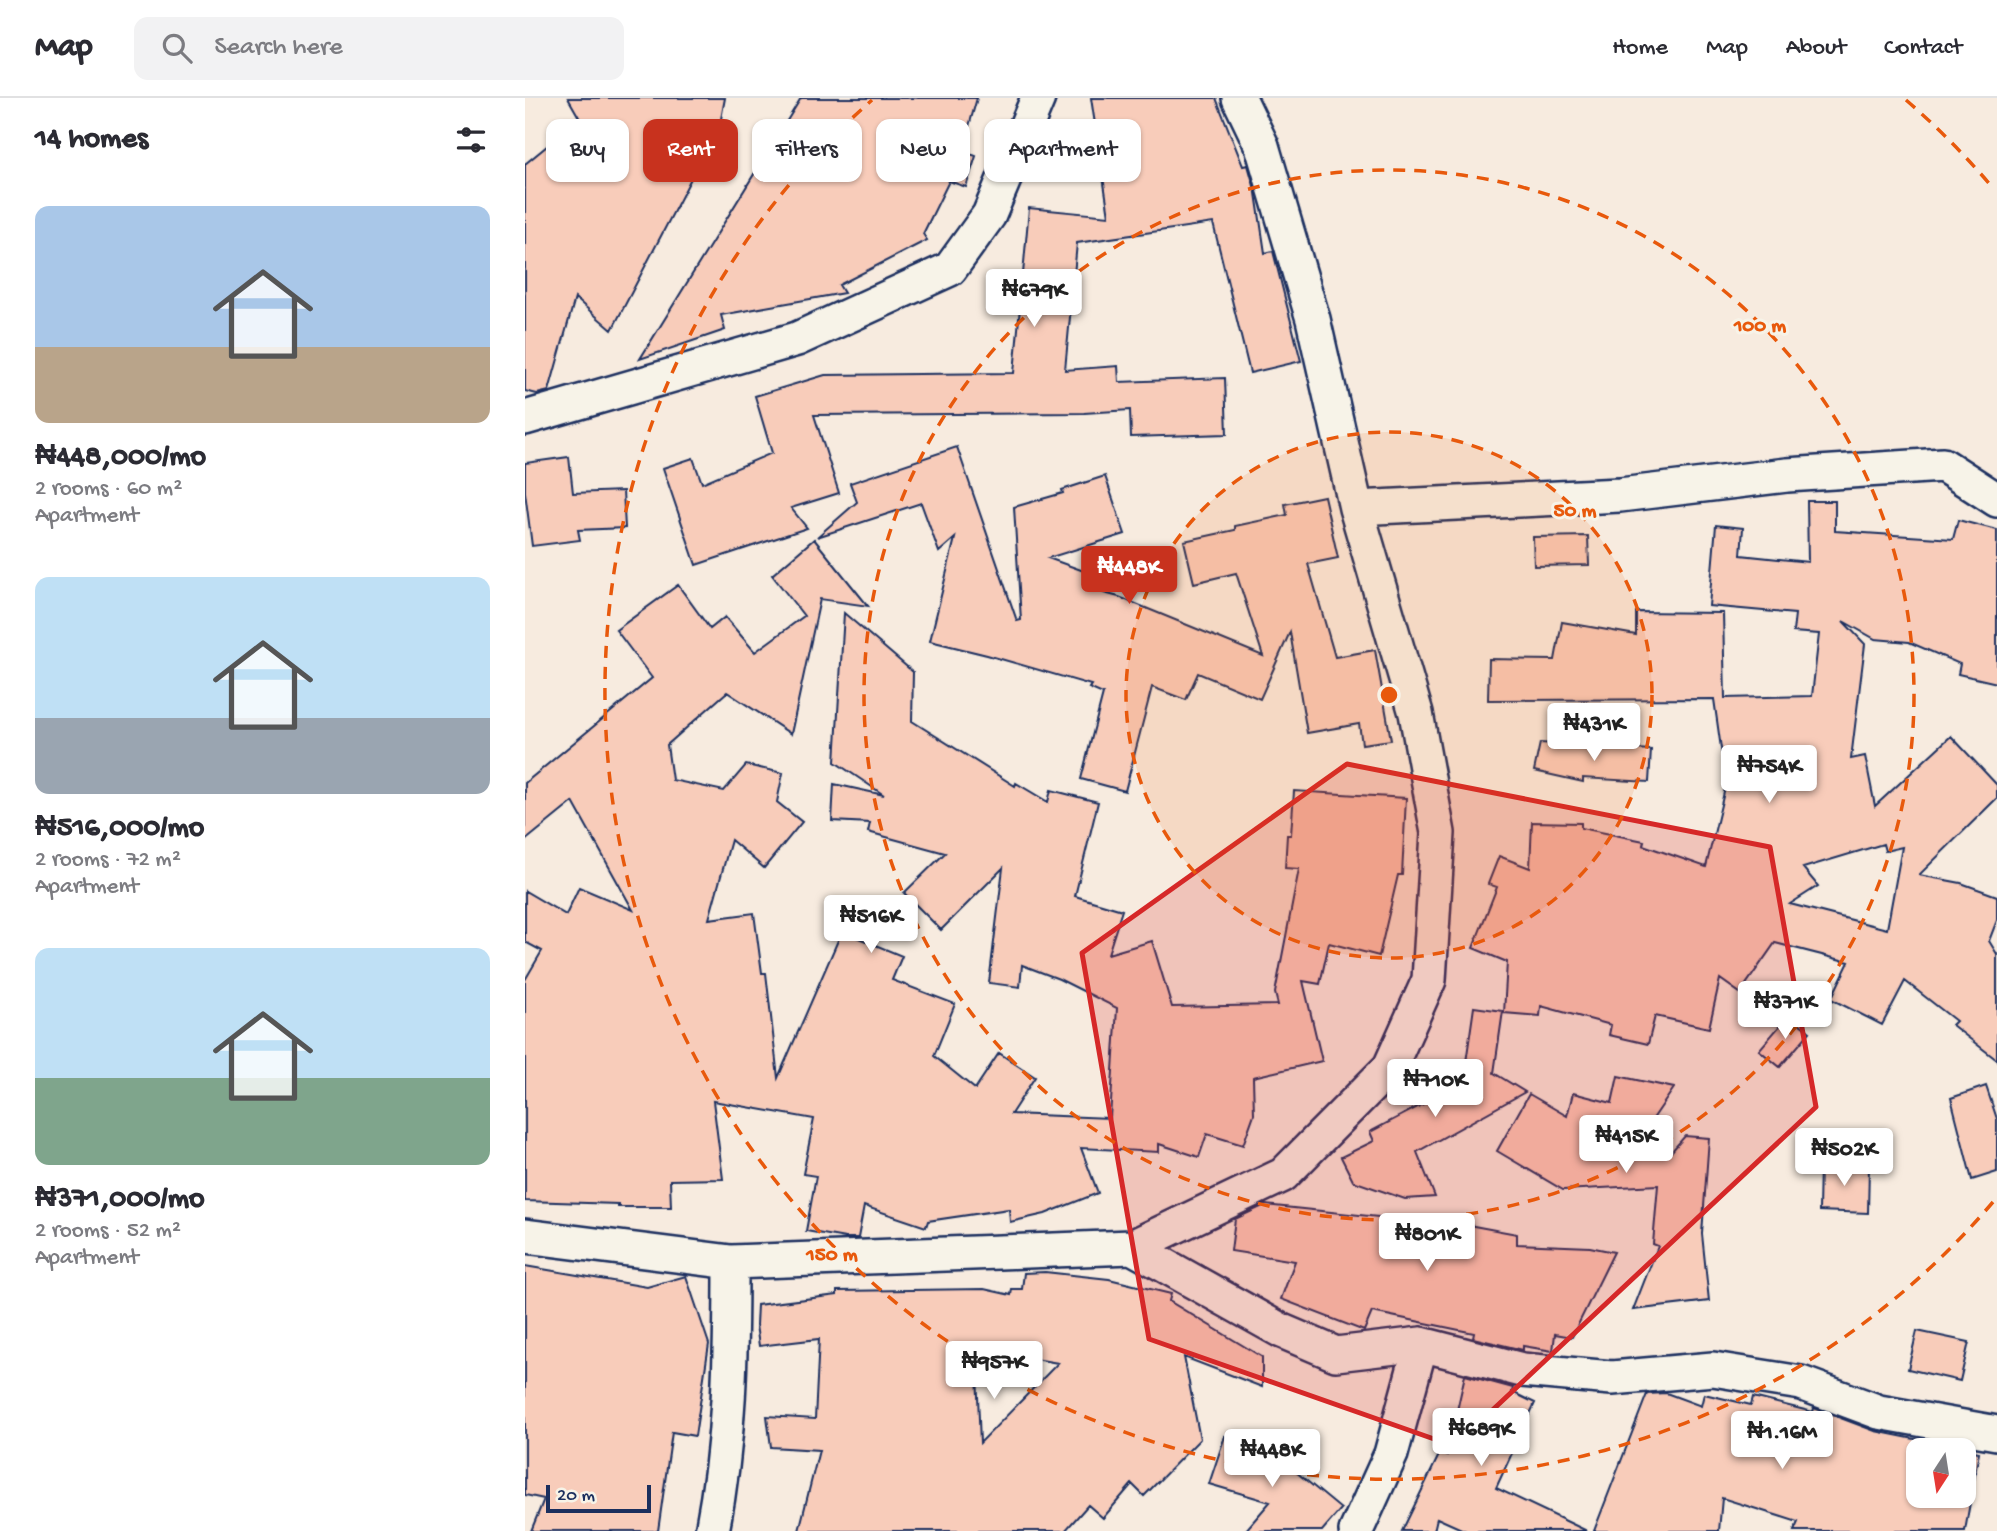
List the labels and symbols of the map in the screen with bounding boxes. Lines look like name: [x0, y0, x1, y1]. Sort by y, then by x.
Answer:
pin: ₦679K: [985, 270, 1083, 329]
text: 100 m: [1733, 315, 1786, 340]
text: 50 m: [1554, 500, 1597, 525]
pin: ₦448K: [1080, 546, 1178, 606]
centre of rings: [1377, 683, 1401, 707]
pin: ₦431K: [1545, 704, 1643, 763]
pin: ₦754K: [1720, 746, 1818, 805]
pin: ₦516K: [822, 896, 920, 955]
pin: ₦371K: [1736, 982, 1834, 1041]
pin: ₦710K: [1386, 1060, 1484, 1119]
pin: ₦415K: [1577, 1116, 1675, 1175]
pin: ₦502K: [1795, 1128, 1893, 1188]
pin: ₦801K: [1378, 1214, 1476, 1273]
text: 150 m: [805, 1244, 858, 1269]
pin: ₦957K: [945, 1342, 1043, 1401]
pin: ₦689K: [1432, 1408, 1530, 1468]
pin: ₦1.16M: [1725, 1412, 1839, 1471]
pin: ₦448K: [1223, 1430, 1321, 1489]
north arrow: [1906, 1438, 1976, 1508]
scale bar: [546, 1482, 651, 1514]

